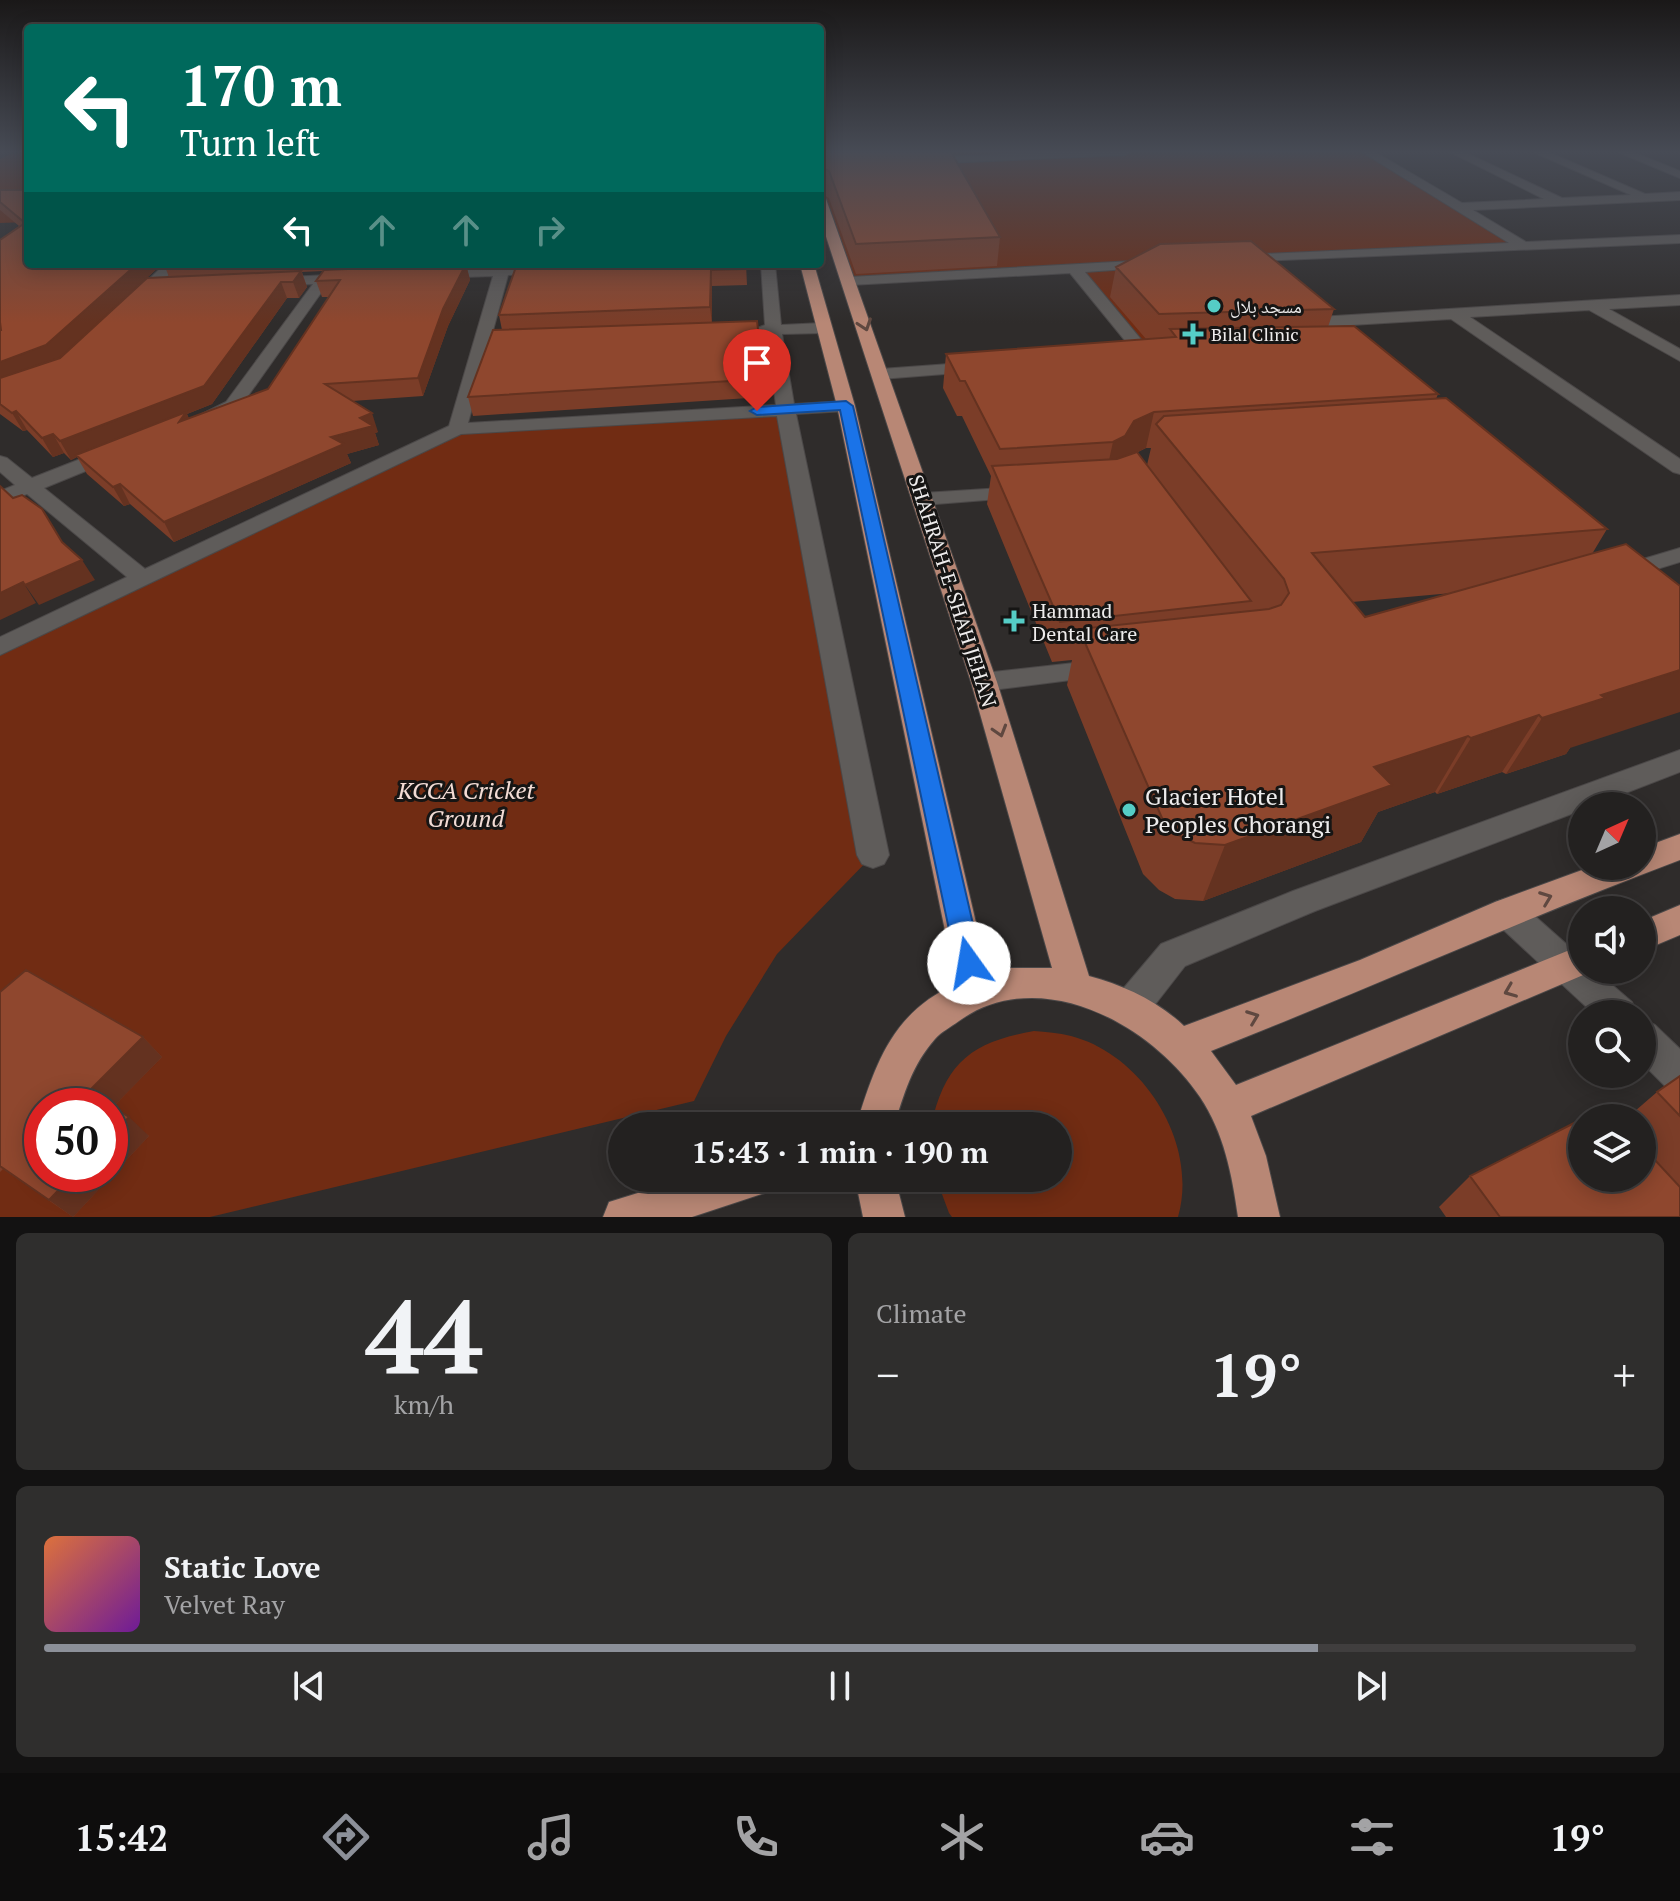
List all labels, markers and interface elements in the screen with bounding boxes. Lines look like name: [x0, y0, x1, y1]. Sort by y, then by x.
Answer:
text: 170 m: [180, 48, 342, 122]
icon: left: [48, 56, 152, 160]
text: Turn left: [180, 119, 320, 166]
icon: left: [276, 208, 320, 252]
icon: ahead: [360, 208, 404, 252]
icon: ahead: [444, 208, 488, 252]
icon: right: [528, 208, 572, 252]
place label: مسجد بلال: [1230, 294, 1302, 318]
marker: مسجد بلال: [1205, 297, 1223, 315]
one-way arrow: [856, 318, 872, 331]
place label: Bilal Clinic: [1211, 322, 1299, 346]
marker: Bilal Clinic: [1182, 323, 1204, 345]
pin: [723, 329, 791, 411]
icon: arrive: [735, 341, 779, 385]
street label: SHAHRAH-E-SHAH JEHAN: [903, 471, 1003, 711]
place label: Hammad Dental Care: [1032, 597, 1137, 647]
marker: Hammad Dental Care: [1003, 610, 1025, 632]
one-way arrow: [991, 724, 1007, 738]
park label: KCCA Cricket Ground: [396, 774, 535, 834]
place label: Glacier Hotel Peoples Chorangi: [1145, 780, 1331, 840]
north arrow: [1568, 792, 1656, 880]
map controls: [1568, 792, 1656, 1192]
marker: Glacier Hotel Peoples Chorangi: [1120, 801, 1138, 819]
one-way arrow: [1538, 891, 1552, 908]
button: sound: [1568, 896, 1656, 984]
position arrow: [927, 921, 1011, 1005]
one-way arrow: [1504, 981, 1518, 997]
button: search: [1568, 1000, 1656, 1088]
one-way arrow: [1245, 1010, 1259, 1027]
speed limit sign: 50: [24, 1088, 128, 1192]
button: layers: [1568, 1104, 1656, 1192]
text: 15:43 · 1 min · 190 m: [692, 1132, 988, 1172]
text: 44: [365, 1266, 483, 1404]
text: Climate: [876, 1296, 967, 1330]
text: 19°: [1210, 1335, 1302, 1414]
text: −: [876, 1345, 899, 1404]
text: +: [1613, 1345, 1636, 1404]
text: km/h: [394, 1387, 454, 1421]
text: Static Love: [164, 1547, 321, 1587]
text: Velvet Ray: [164, 1587, 285, 1621]
icon: previous: [287, 1664, 331, 1708]
icon: pause: [818, 1664, 862, 1708]
icon: next: [1349, 1664, 1393, 1708]
icon: directions: [318, 1809, 374, 1865]
icon: music: [523, 1809, 579, 1865]
icon: phone: [728, 1809, 784, 1865]
icon: climate: [934, 1809, 990, 1865]
icon: car: [1139, 1809, 1195, 1865]
icon: filters: [1344, 1809, 1400, 1865]
text: 15:42: [75, 1814, 168, 1861]
text: 19°: [1550, 1814, 1605, 1861]

